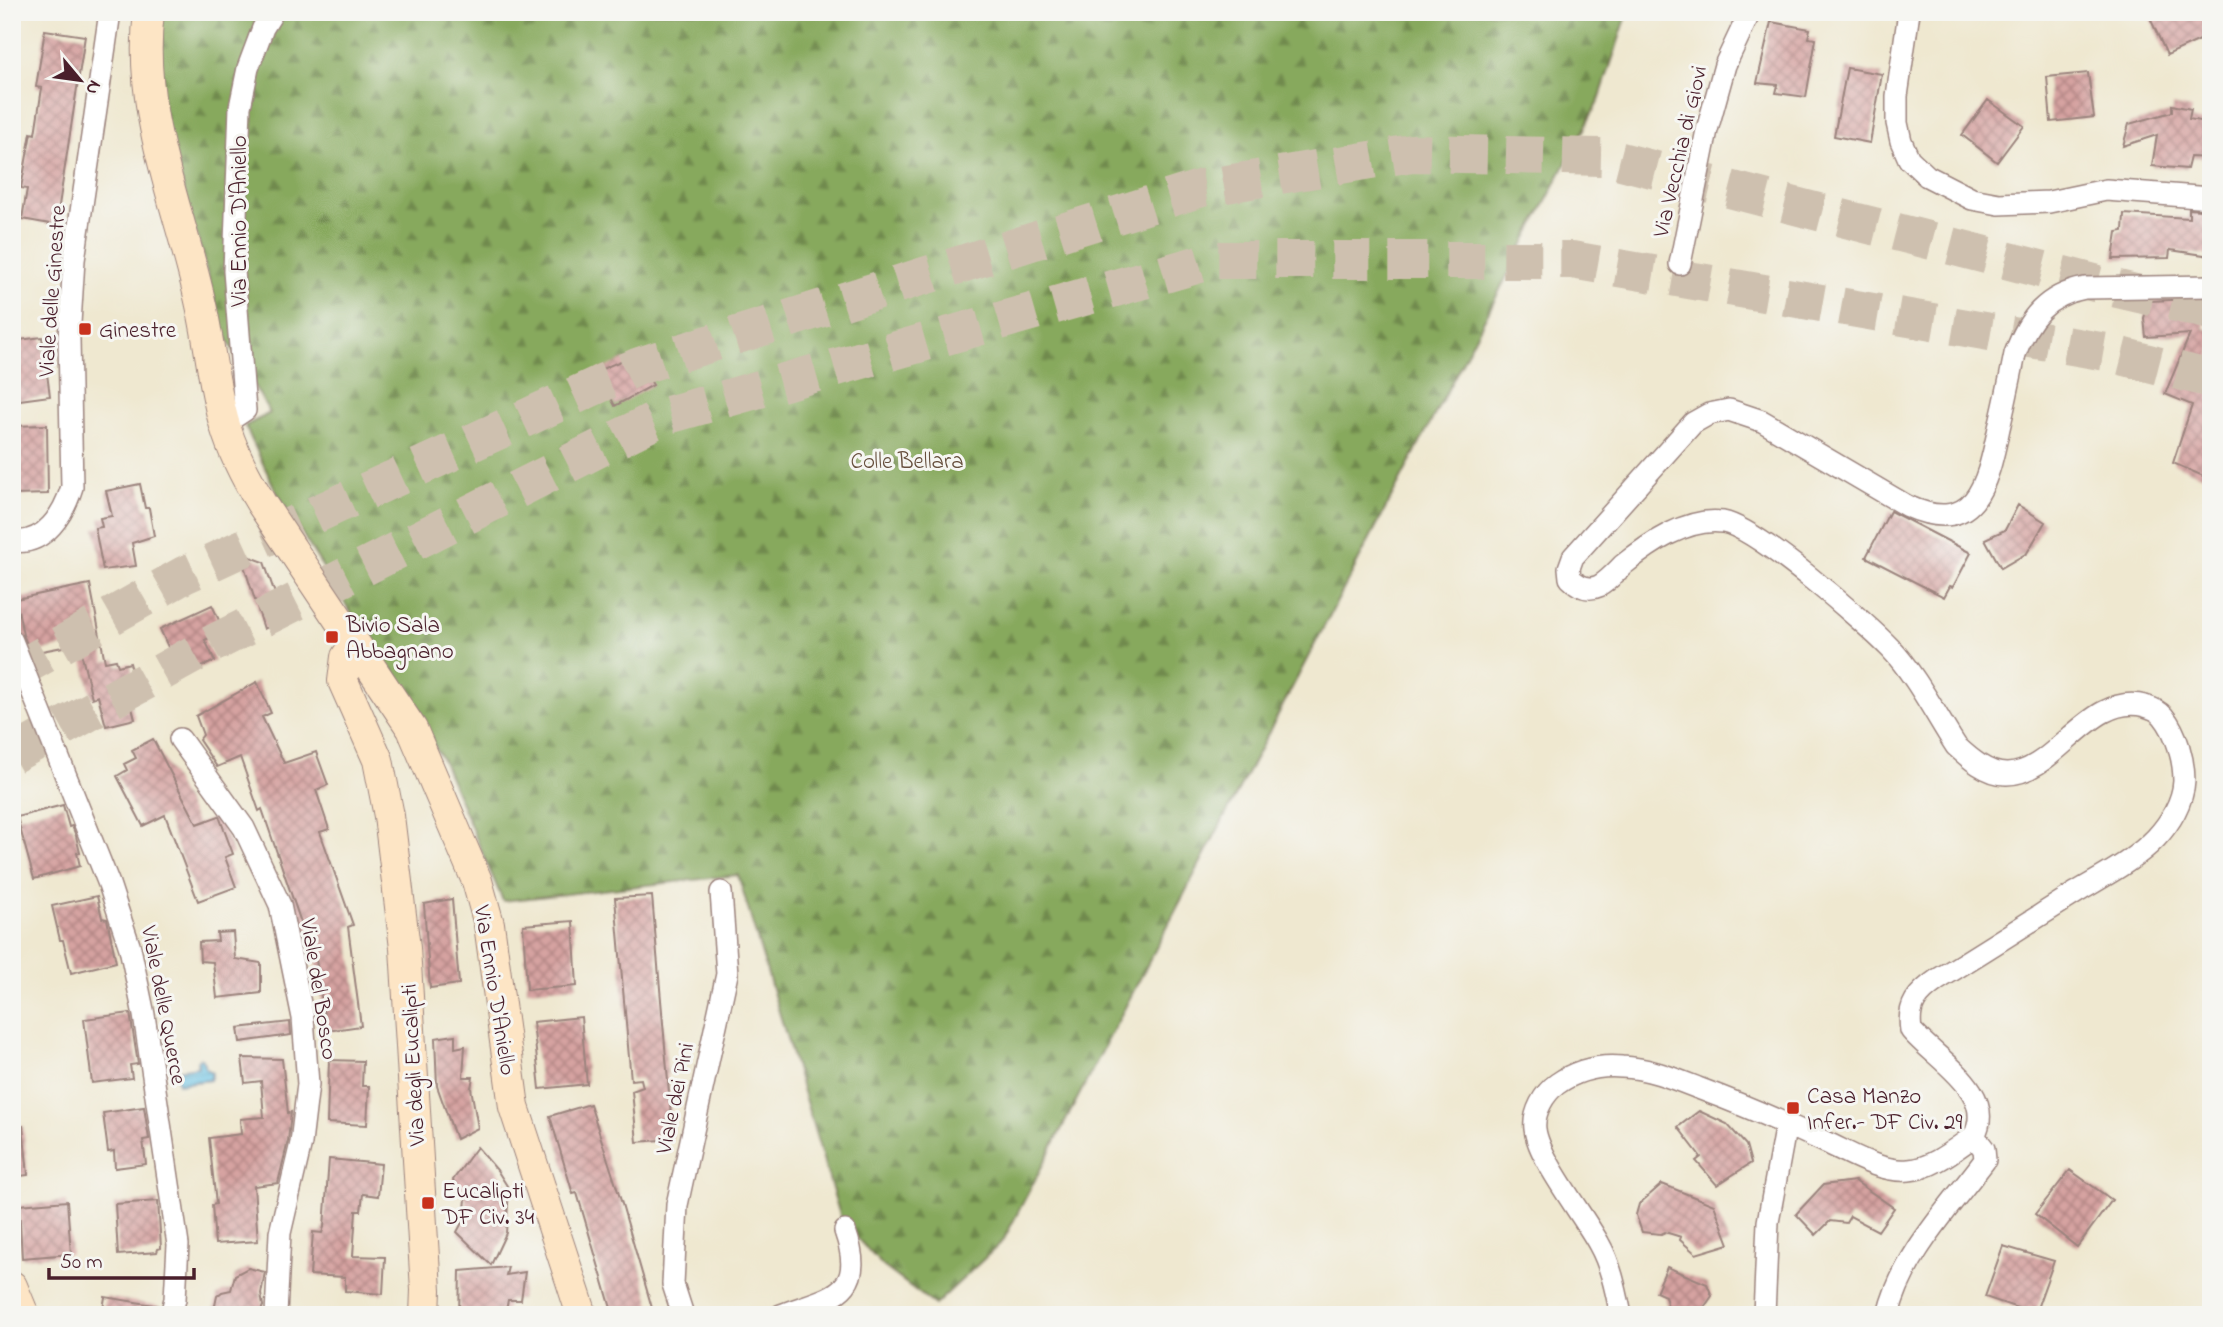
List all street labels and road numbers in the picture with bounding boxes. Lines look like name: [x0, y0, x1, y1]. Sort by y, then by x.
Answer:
street label: Via Vecchia di Giovi: [1645, 62, 1717, 242]
street label: Via Ennio D'Aniello: [224, 135, 257, 308]
street label: Viale delle Ginestre: [31, 203, 76, 379]
street label: Via Ennio D'Aniello: [464, 902, 523, 1078]
street label: Viale del Bosco: [290, 915, 345, 1062]
street label: Viale delle Querce: [131, 922, 194, 1088]
street label: Via degli Eucalipti: [394, 983, 436, 1148]
street label: Viale dei Pini: [648, 1040, 704, 1158]

